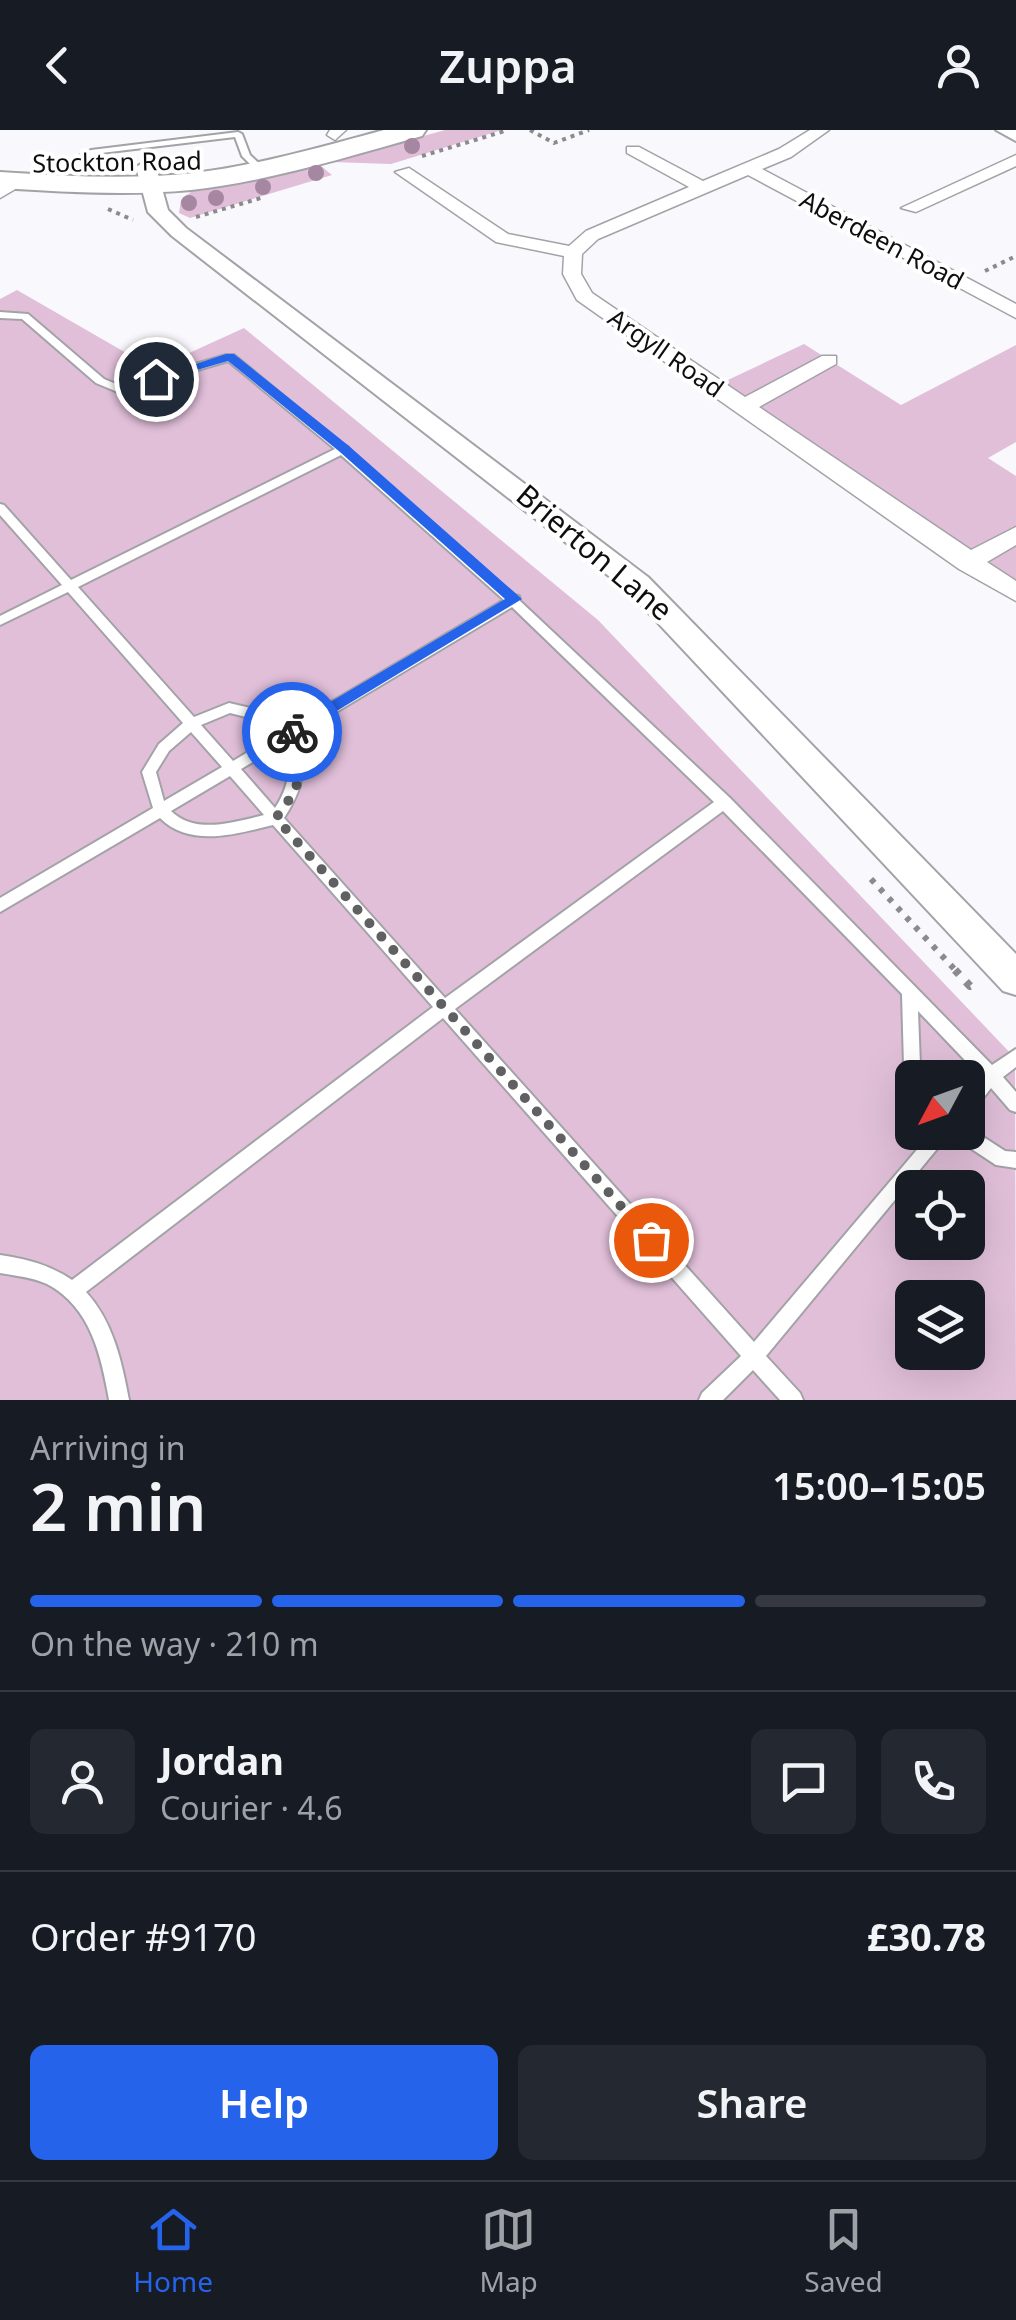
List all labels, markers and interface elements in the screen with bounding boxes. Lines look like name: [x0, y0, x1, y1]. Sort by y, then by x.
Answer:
text: Zuppa: [439, 35, 577, 96]
icon: back: [30, 38, 85, 93]
icon: person: [931, 38, 986, 93]
street label: Stockton Road: [32, 143, 202, 179]
street label: Aberdeen Road: [795, 182, 970, 297]
street label: Argyll Road: [602, 300, 731, 404]
pin: [114, 337, 199, 422]
icon: home: [129, 352, 184, 407]
street label: Brierton Lane: [508, 474, 682, 629]
courier: [242, 682, 342, 782]
icon: bike: [265, 705, 320, 760]
north arrow: [895, 1060, 985, 1150]
map controls: [895, 1060, 985, 1370]
button: locate: [895, 1170, 985, 1260]
pin: [609, 1198, 694, 1283]
icon: bag: [624, 1213, 679, 1268]
button: layers: [895, 1280, 985, 1370]
text: Arriving in: [30, 1426, 185, 1469]
text: 15:00–15:05: [772, 1459, 986, 1511]
text: 2 min: [30, 1462, 206, 1550]
text: On the way · 210 m: [30, 1622, 319, 1665]
button: person: [30, 1729, 135, 1834]
button: chat: [751, 1729, 856, 1834]
button: phone: [881, 1729, 986, 1834]
text: Jordan: [160, 1734, 284, 1786]
text: Courier · 4.6: [160, 1786, 343, 1829]
text: Order #9170: [30, 1910, 256, 1962]
text: £30.78: [867, 1910, 986, 1962]
button: Help: [30, 2045, 498, 2160]
button: Share: [518, 2045, 986, 2160]
tab: Home: [133, 2202, 213, 2300]
tab: Map: [479, 2202, 538, 2300]
tab: Saved: [804, 2202, 883, 2300]

